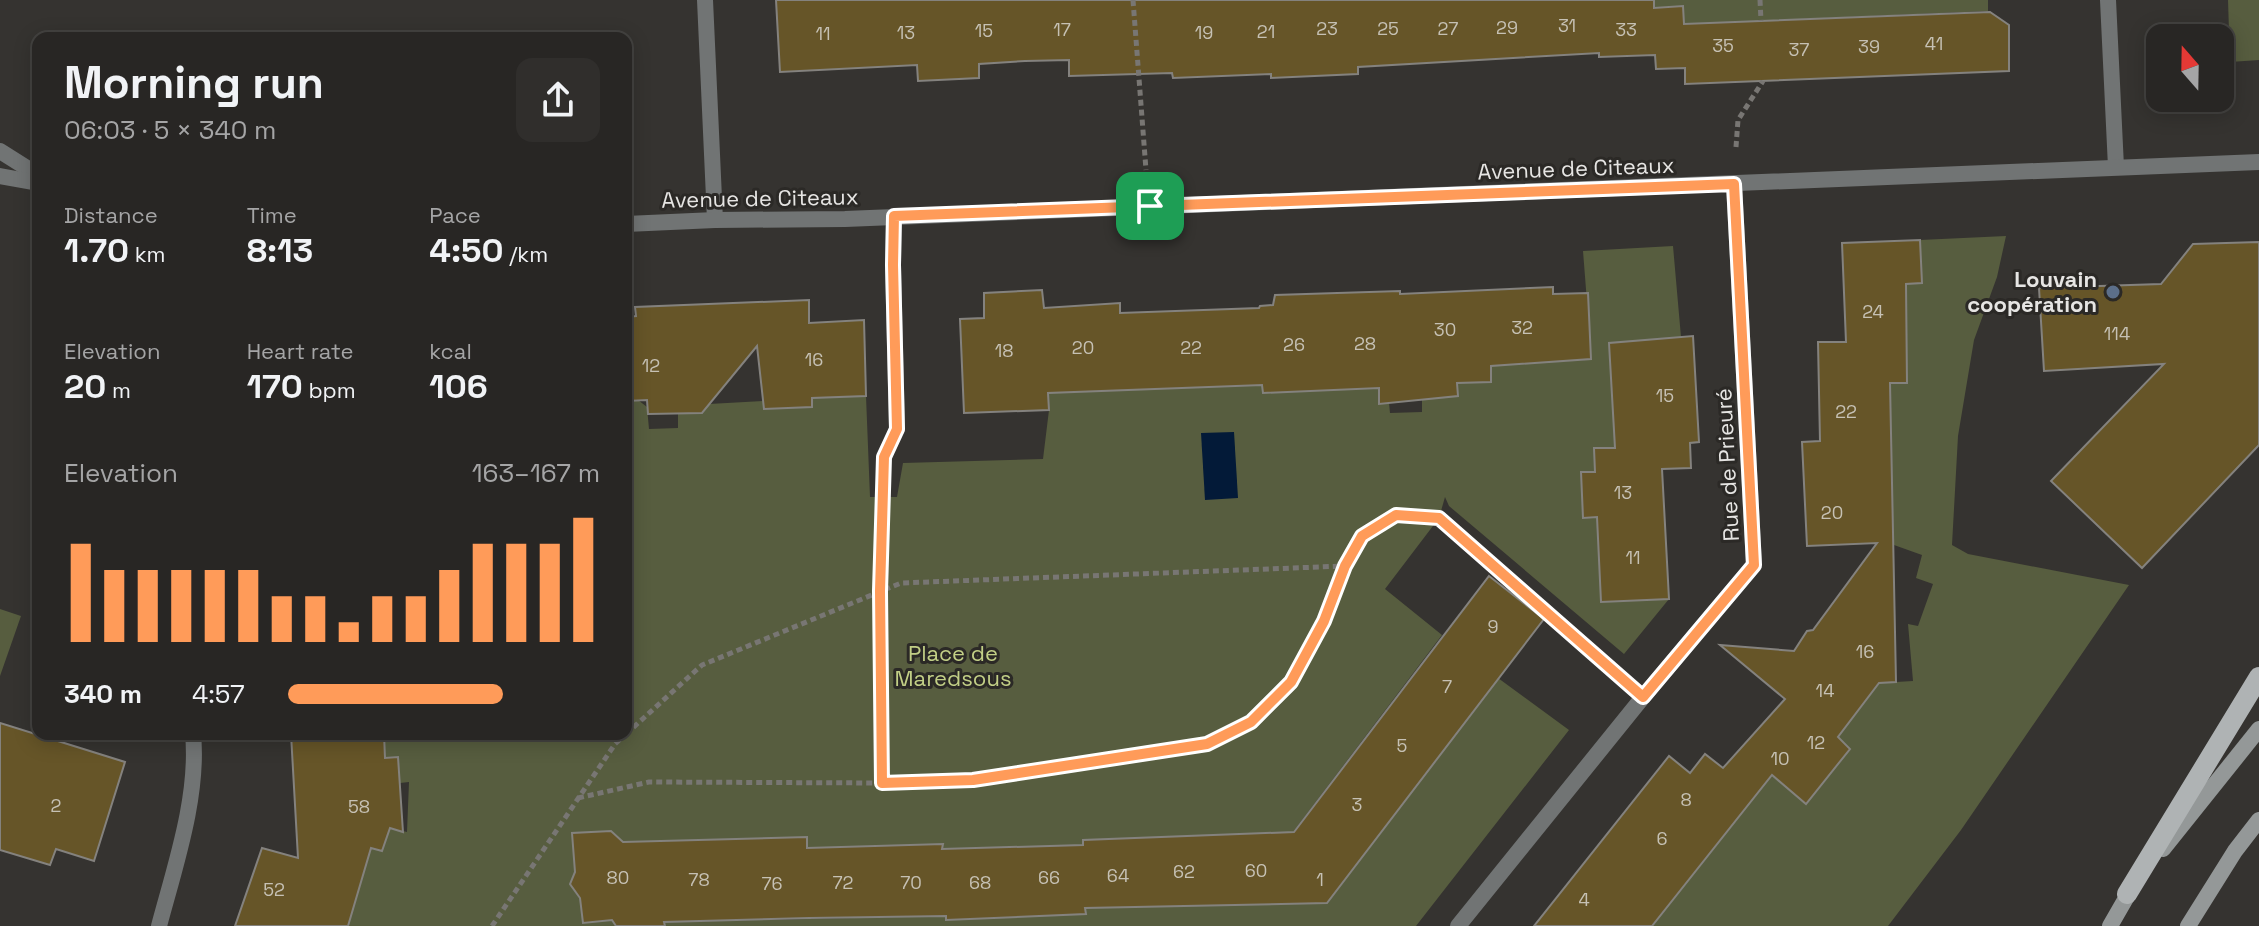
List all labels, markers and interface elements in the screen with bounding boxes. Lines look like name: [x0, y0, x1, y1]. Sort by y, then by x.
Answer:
house number: 31: [1558, 14, 1576, 37]
house number: 29: [1496, 16, 1518, 39]
house number: 23: [1316, 17, 1338, 40]
house number: 25: [1377, 17, 1399, 40]
house number: 27: [1438, 17, 1458, 40]
house number: 17: [1053, 18, 1071, 41]
house number: 33: [1615, 18, 1637, 41]
house number: 15: [975, 19, 993, 42]
house number: 21: [1257, 20, 1275, 43]
house number: 13: [897, 21, 915, 44]
house number: 19: [1195, 21, 1213, 44]
house number: 11: [815, 22, 831, 45]
north arrow: [2146, 24, 2234, 112]
map controls: [2146, 24, 2234, 112]
house number: 41: [1925, 32, 1943, 55]
house number: 35: [1712, 34, 1734, 57]
house number: 39: [1858, 35, 1880, 58]
house number: 37: [1788, 38, 1810, 61]
text: Morning run: [64, 55, 324, 111]
button: share: [516, 58, 600, 142]
text: 06:03 · 5 × 340 m: [64, 113, 276, 147]
street label: Avenue de Citeaux: [1477, 151, 1675, 185]
pin: [1116, 172, 1184, 240]
street label: Avenue de Citeaux: [661, 182, 859, 214]
icon: arrive: [1128, 184, 1172, 228]
text: Distance: [64, 201, 158, 229]
text: Time: [247, 201, 297, 229]
text: Pace: [429, 201, 481, 229]
text: 1.70: [64, 229, 129, 272]
text: 8:13: [247, 229, 313, 272]
text: 4:50: [429, 229, 504, 272]
text: km: [129, 240, 166, 268]
text: /km: [504, 240, 548, 268]
place label: Louvain coopération: [1967, 265, 2097, 318]
marker: Louvain coopération: [2104, 283, 2122, 301]
house number: 24: [1862, 300, 1884, 323]
house number: 32: [1511, 316, 1533, 339]
house number: 30: [1434, 318, 1456, 341]
house number: 114: [2104, 322, 2130, 345]
house number: 28: [1354, 332, 1376, 355]
house number: 26: [1283, 333, 1305, 356]
house number: 20: [1072, 336, 1094, 359]
house number: 22: [1180, 336, 1202, 359]
text: Elevation: [64, 337, 160, 365]
text: Heart rate: [247, 337, 353, 365]
text: kcal: [429, 337, 472, 365]
house number: 18: [995, 339, 1013, 362]
house number: 16: [805, 348, 823, 371]
house number: 12: [642, 354, 660, 377]
text: 20: [64, 365, 106, 408]
text: 170: [247, 365, 303, 408]
text: 106: [429, 365, 488, 408]
text: m: [106, 376, 131, 404]
text: bpm: [303, 376, 356, 404]
house number: 15: [1656, 384, 1674, 407]
street label: Rue de Prieuré: [1709, 388, 1745, 542]
house number: 22: [1835, 400, 1857, 423]
text: Elevation: [64, 456, 178, 490]
text: 163–167 m: [472, 456, 600, 490]
house number: 13: [1614, 481, 1632, 504]
house number: 20: [1821, 501, 1843, 524]
house number: 11: [1625, 546, 1641, 569]
house number: 9: [1487, 615, 1499, 638]
park label: Place de Maredsous: [894, 639, 1012, 692]
house number: 16: [1856, 640, 1874, 663]
house number: 7: [1442, 675, 1452, 698]
text: 340 m: [64, 677, 142, 711]
text: 4:57: [192, 677, 245, 711]
house number: 14: [1816, 679, 1834, 702]
house number: 12: [1807, 731, 1825, 754]
house number: 5: [1397, 734, 1407, 757]
house number: 10: [1770, 747, 1790, 770]
house number: 8: [1680, 788, 1692, 811]
house number: 3: [1352, 793, 1362, 816]
house number: 2: [51, 794, 61, 817]
house number: 58: [348, 795, 370, 818]
house number: 6: [1656, 827, 1668, 850]
house number: 60: [1245, 859, 1267, 882]
house number: 62: [1173, 860, 1195, 883]
house number: 64: [1107, 864, 1129, 887]
house number: 80: [607, 866, 629, 889]
house number: 66: [1038, 866, 1060, 889]
house number: 78: [688, 868, 710, 891]
house number: 1: [1316, 868, 1324, 891]
house number: 72: [833, 871, 853, 894]
house number: 70: [900, 871, 922, 894]
house number: 68: [969, 871, 991, 894]
house number: 76: [761, 872, 783, 895]
house number: 52: [263, 878, 285, 901]
house number: 4: [1578, 888, 1590, 911]

